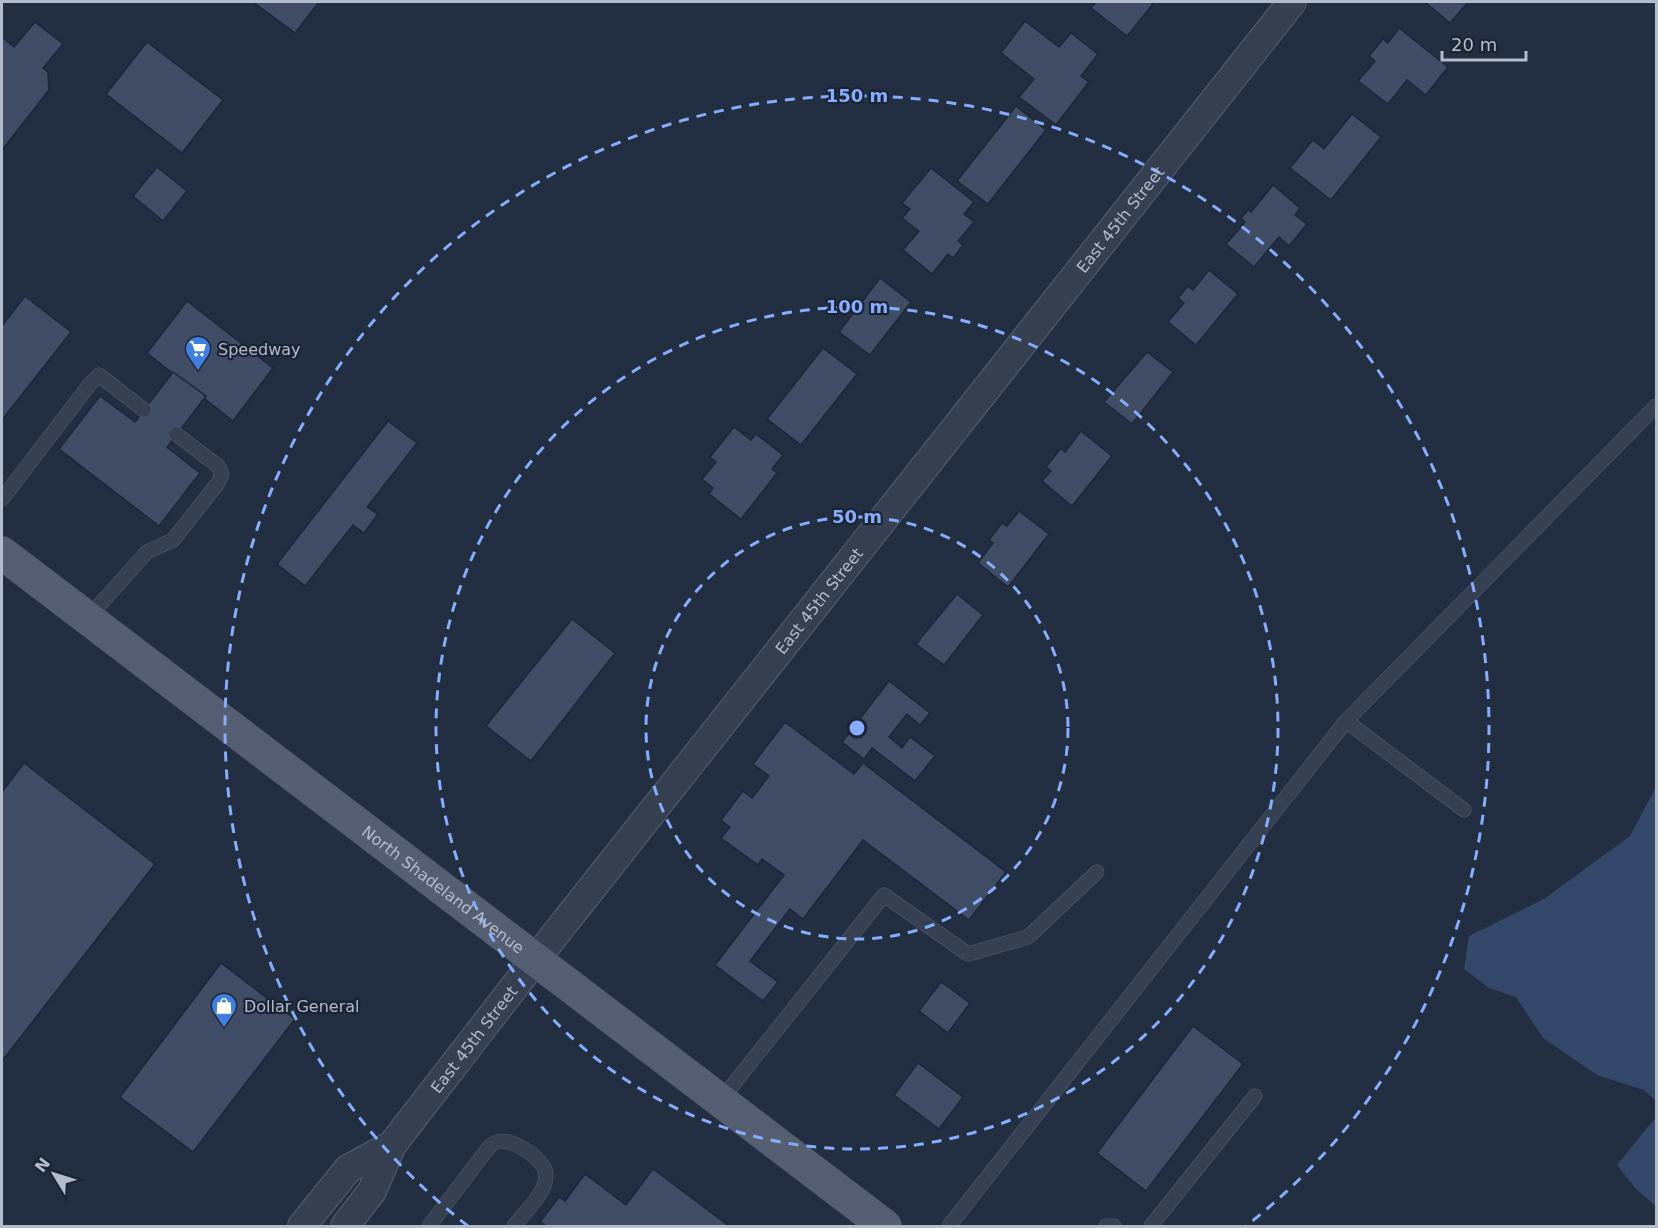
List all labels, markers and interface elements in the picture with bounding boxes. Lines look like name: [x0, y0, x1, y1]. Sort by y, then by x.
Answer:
scale bar: [1442, 24, 1526, 62]
text: 20 m: [1451, 34, 1497, 55]
text: 150 m: [826, 85, 888, 106]
street label: East 45th Street: [1072, 163, 1168, 276]
text: 100 m: [826, 296, 888, 317]
supermarket icon: Speedway: [183, 334, 213, 372]
place label: Speedway: [218, 340, 301, 359]
text: 50 m: [832, 506, 882, 527]
street label: East 45th Street: [771, 544, 867, 658]
centre of rings: [847, 718, 867, 738]
street label: North Shadeland Avenue: [358, 822, 528, 957]
street label: East 45th Street: [426, 982, 521, 1097]
shop icon: Dollar General: [209, 991, 239, 1029]
place label: Dollar General: [244, 997, 360, 1016]
north arrow: [24, 1144, 84, 1204]
text: N: [31, 1154, 54, 1176]

